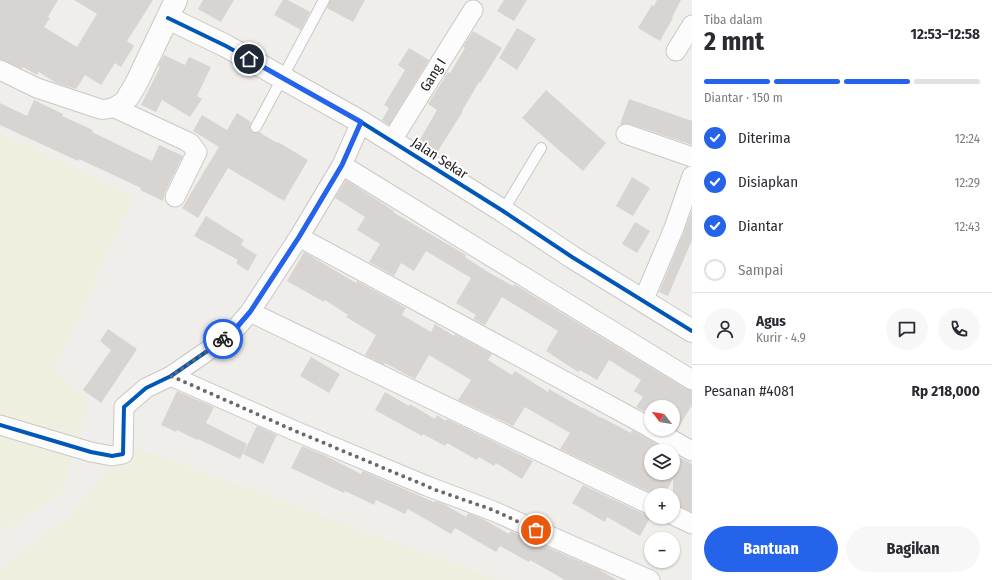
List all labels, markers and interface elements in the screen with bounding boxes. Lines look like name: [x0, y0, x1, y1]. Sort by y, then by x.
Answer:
text: Tiba dalam: [704, 12, 762, 27]
text: 12:53–12:58: [911, 25, 980, 43]
text: 2 mnt: [704, 26, 764, 57]
pin: [232, 42, 266, 76]
icon: home: [238, 48, 260, 70]
street label: Gang I: [416, 55, 450, 95]
text: Diantar · 150 m: [704, 90, 783, 105]
icon: check: [704, 127, 726, 149]
text: Diterima: [738, 129, 791, 147]
text: 12:24: [955, 131, 980, 146]
street label: Jalan Sekar: [408, 134, 471, 183]
icon: check: [704, 171, 726, 193]
text: Disiapkan: [738, 173, 798, 191]
text: 12:29: [954, 175, 980, 190]
icon: check: [704, 215, 726, 237]
text: Diantar: [738, 217, 783, 235]
text: 12:43: [955, 219, 980, 234]
text: Sampai: [738, 261, 783, 279]
button: person: [704, 308, 746, 350]
button: chat: [886, 308, 928, 350]
button: phone: [938, 308, 980, 350]
text: Agus: [756, 312, 786, 330]
courier: [203, 319, 243, 359]
icon: bike: [212, 328, 234, 350]
text: Kurir · 4.9: [756, 330, 806, 345]
text: Pesanan #4081: [704, 382, 794, 400]
text: Rp 218,000: [912, 382, 980, 400]
north arrow: [644, 400, 680, 436]
map controls: [644, 400, 680, 568]
button: layers: [644, 444, 680, 480]
button: +: [644, 488, 680, 524]
pin: [519, 513, 553, 547]
icon: bag: [525, 519, 547, 541]
button: Bantuan: [704, 526, 838, 572]
button: Bagikan: [846, 526, 980, 572]
button: −: [644, 532, 680, 568]

